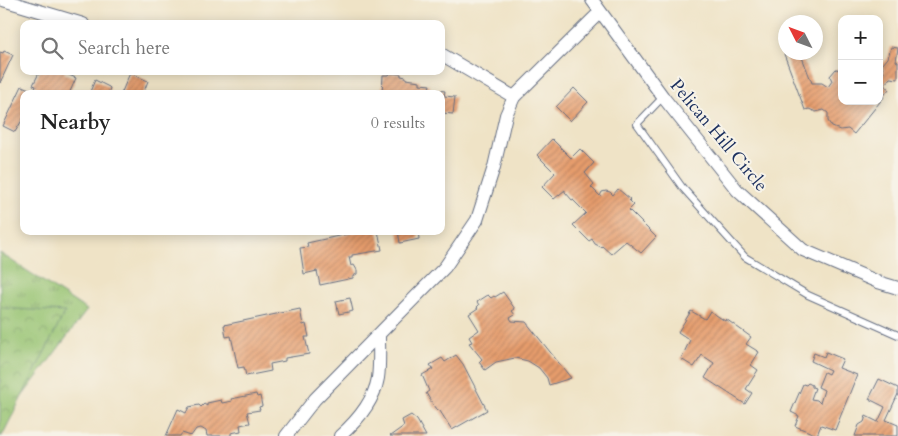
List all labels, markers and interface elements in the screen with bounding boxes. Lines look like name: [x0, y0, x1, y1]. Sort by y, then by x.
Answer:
north arrow: [778, 15, 823, 60]
map controls: [838, 15, 883, 105]
button: +: [838, 15, 883, 60]
search box: [20, 20, 445, 75]
icon: search: [38, 34, 66, 62]
text: Search here: [78, 35, 170, 61]
button: −: [838, 60, 883, 105]
street label: Pelican Hill Circle: [664, 74, 773, 197]
text: Nearby: [40, 108, 111, 137]
text: 0 results: [371, 112, 425, 134]

